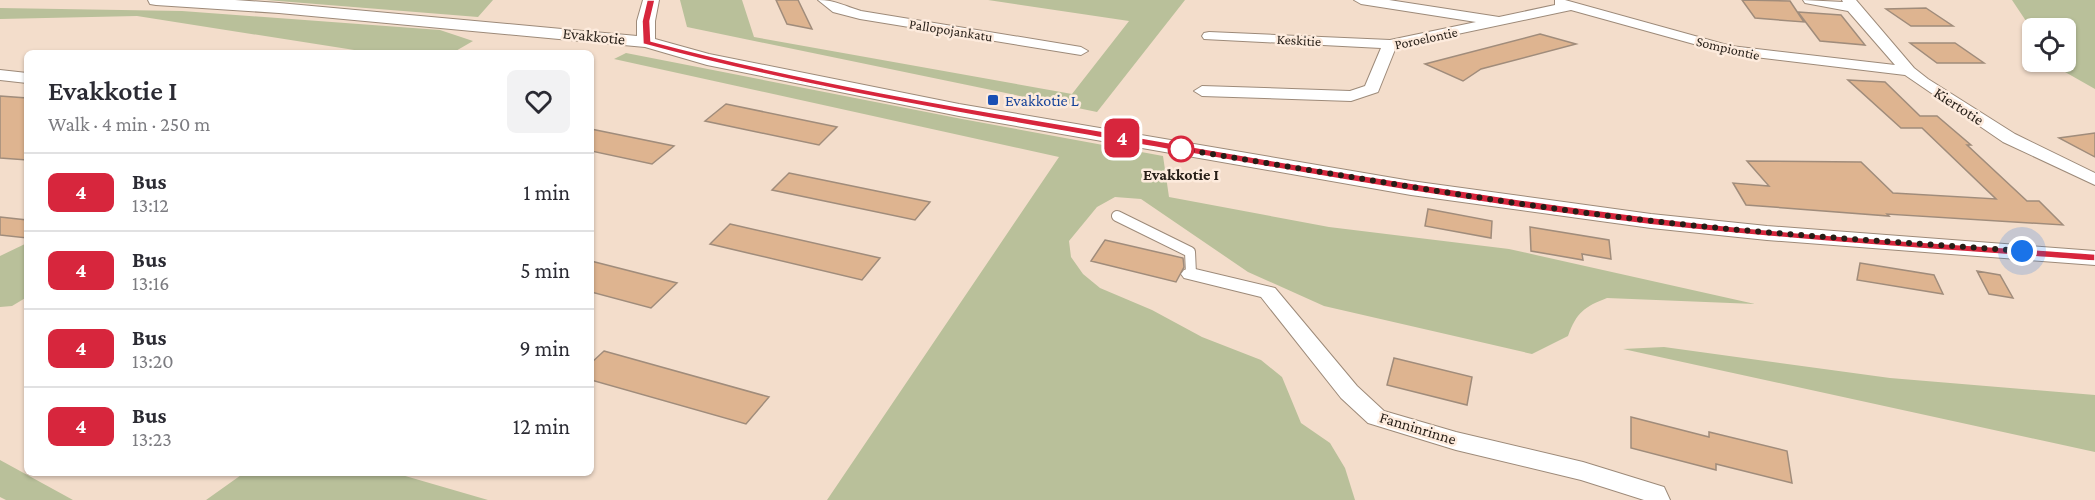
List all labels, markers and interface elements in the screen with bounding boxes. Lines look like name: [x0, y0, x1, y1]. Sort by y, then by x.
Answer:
street label: Pallopojankatu: [908, 15, 995, 46]
map controls: [2022, 18, 2076, 72]
button: locate: [2022, 18, 2076, 72]
street label: Evakkotie: [562, 24, 626, 48]
street label: Poroelontie: [1393, 24, 1459, 52]
street label: Keskitie: [1276, 31, 1322, 49]
street label: Sompiontie: [1695, 33, 1761, 63]
button: heart: [507, 70, 570, 133]
text: Evakkotie I: [48, 75, 177, 106]
street label: Kiertotie: [1931, 84, 1987, 128]
place label: Evakkotie L: [1005, 92, 1079, 109]
marker: Evakkotie L: [986, 93, 1000, 107]
text: Walk · 4 min · 250 m: [48, 113, 210, 135]
line badge: 4: [1102, 118, 1142, 158]
text: 4: [1116, 126, 1128, 150]
marker: Evakkotie I: [1168, 136, 1194, 162]
place label: Evakkotie I: [1143, 166, 1219, 183]
text: Bus: [132, 169, 166, 194]
text: 4: [75, 180, 87, 204]
text: 1 min: [523, 180, 570, 205]
text: 13:12: [132, 194, 169, 216]
your location: [2007, 236, 2037, 266]
text: Bus: [132, 247, 166, 272]
text: 4: [75, 258, 87, 282]
text: 5 min: [520, 258, 570, 283]
text: 13:16: [132, 272, 170, 294]
text: Bus: [132, 325, 166, 350]
text: 4: [75, 336, 87, 360]
text: 9 min: [519, 336, 570, 361]
text: 13:20: [132, 350, 174, 372]
text: Bus: [132, 403, 166, 428]
street label: Fanninrinne: [1378, 408, 1458, 448]
text: 4: [75, 414, 87, 438]
text: 12 min: [513, 414, 570, 439]
text: 13:23: [132, 428, 172, 450]

